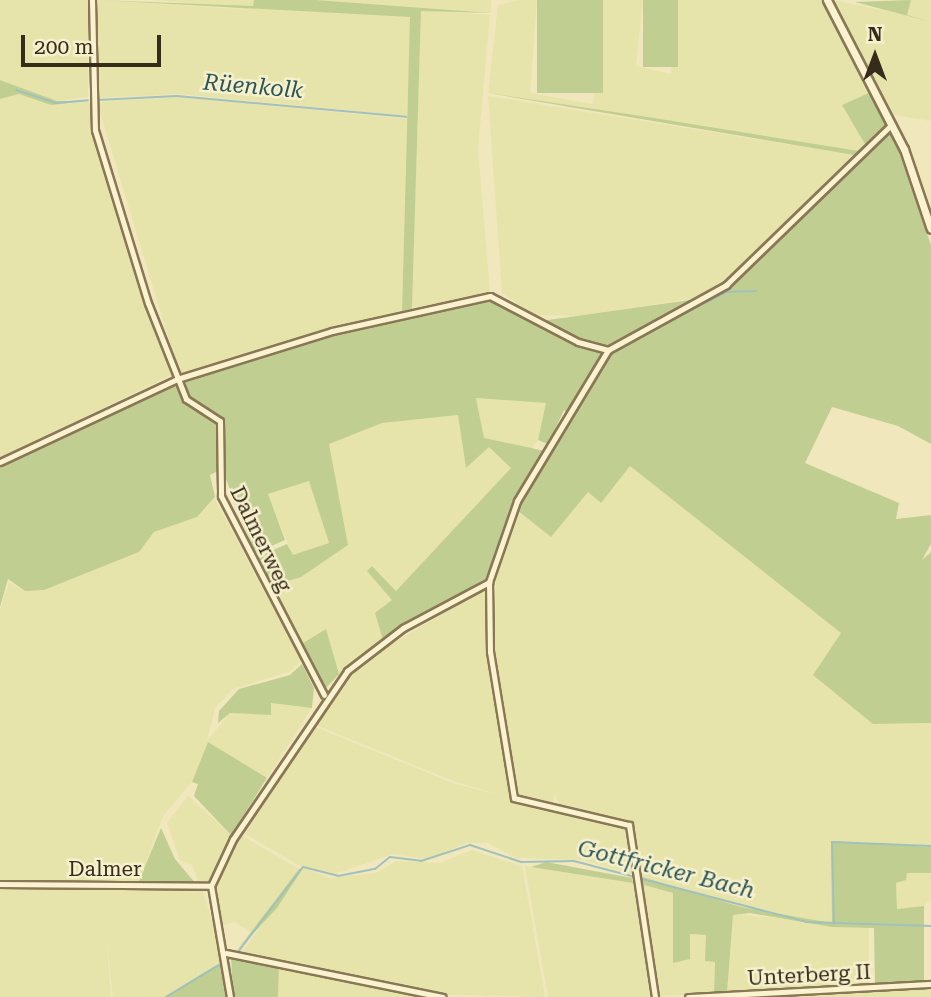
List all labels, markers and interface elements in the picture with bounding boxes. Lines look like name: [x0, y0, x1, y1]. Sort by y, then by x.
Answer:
scale bar: [24, 21, 164, 65]
north arrow: [840, 21, 910, 91]
text: N: [868, 23, 882, 46]
text: 200 m: [34, 35, 94, 59]
water label: Rüenkolk: [202, 69, 304, 105]
street label: Dalmerweg: [225, 482, 297, 596]
water label: Gottfricker Bach: [575, 835, 757, 905]
street label: Dalmer: [68, 856, 142, 882]
street label: Unterberg II: [746, 959, 872, 991]

